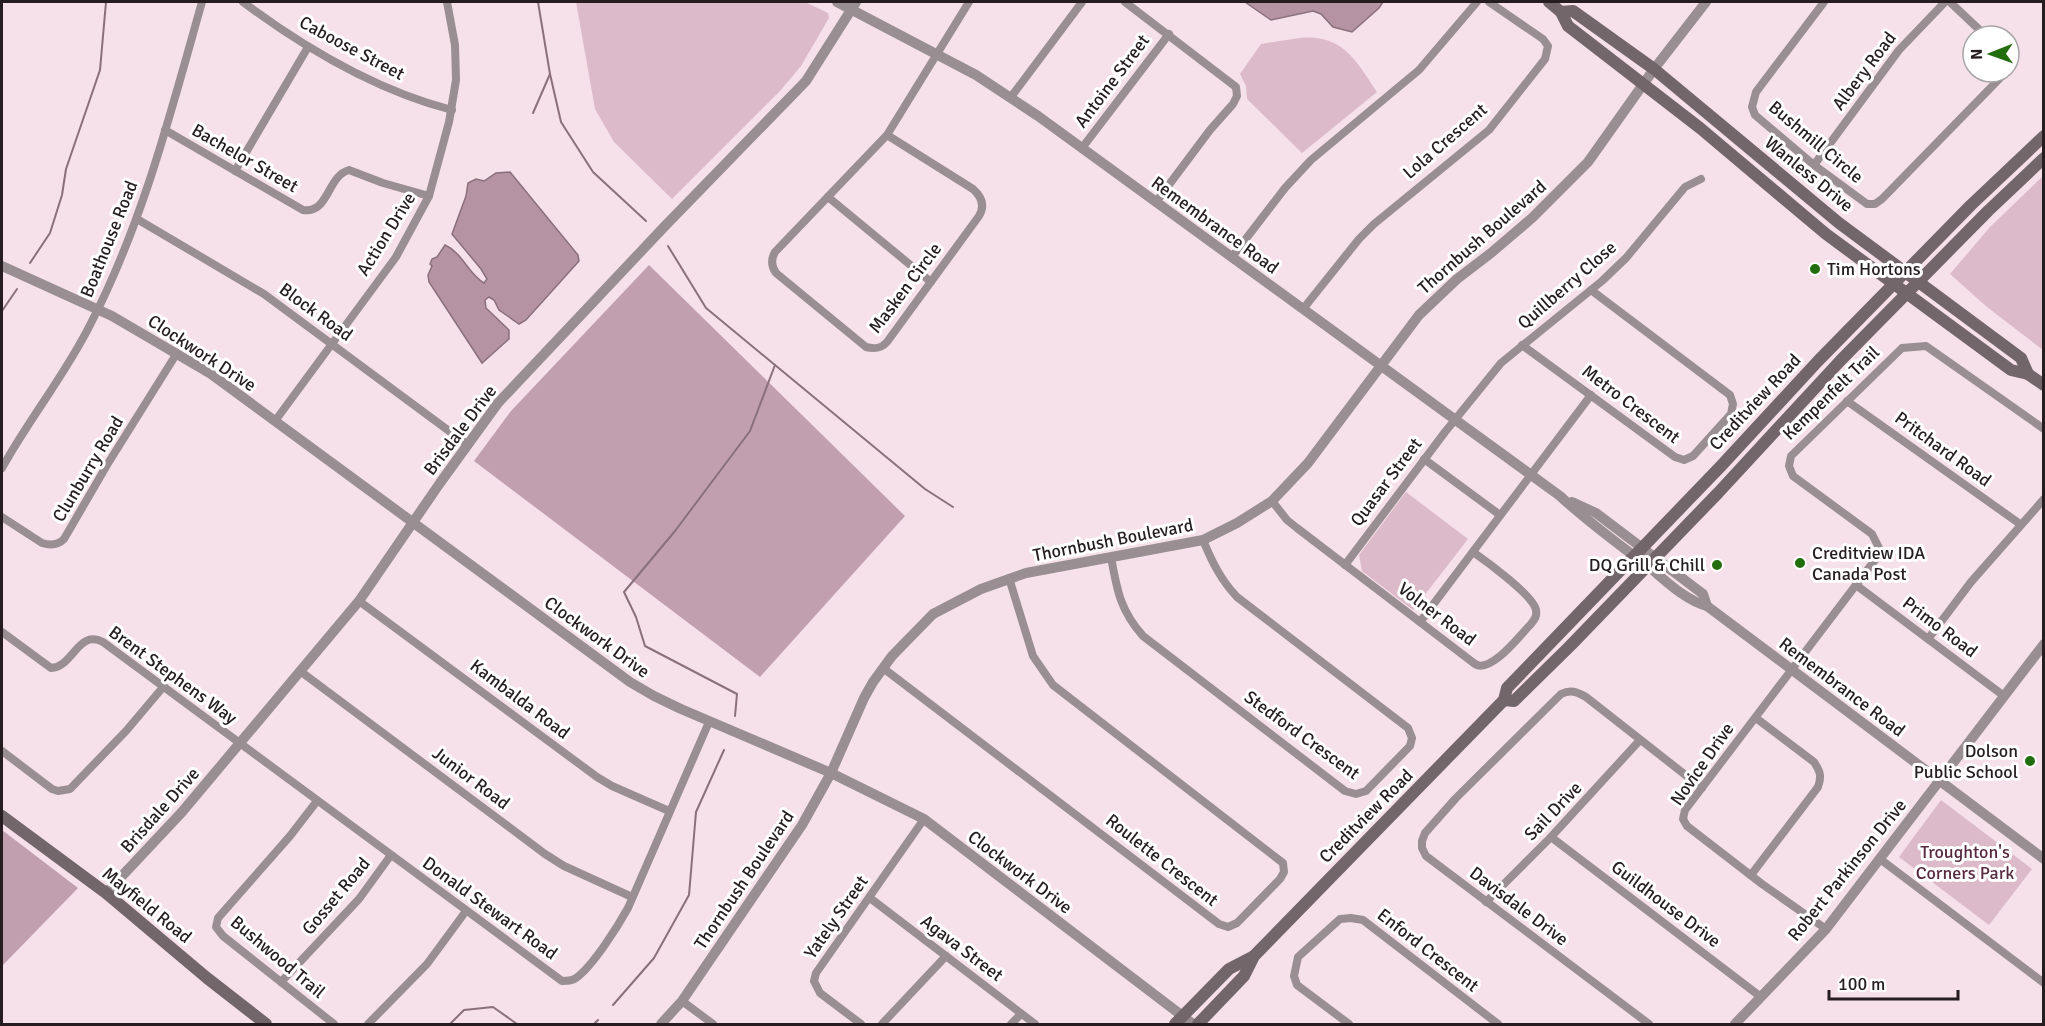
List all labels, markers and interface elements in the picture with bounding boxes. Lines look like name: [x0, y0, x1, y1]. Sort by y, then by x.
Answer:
street label: Caboose Street: [296, 11, 408, 85]
north arrow: [1961, 24, 2021, 84]
street label: Albery Road: [1827, 27, 1901, 115]
street label: Antoine Street: [1070, 30, 1154, 132]
text: N: [1967, 49, 1987, 60]
street label: Bushmill Circle: [1764, 96, 1868, 188]
street label: Lola Crescent: [1398, 98, 1492, 184]
street label: Bachelor Street: [188, 119, 302, 197]
street label: Wanless Drive: [1760, 132, 1858, 216]
street label: Remembrance Road: [1147, 171, 1283, 279]
street label: Thornbush Boulevard: [1413, 175, 1551, 299]
street label: Boathouse Road: [76, 177, 142, 301]
street label: Action Drive: [352, 188, 420, 280]
street label: Quillberry Close: [1513, 236, 1621, 334]
street label: Masken Circle: [864, 238, 946, 338]
place label: Tim Hortons: [1827, 258, 1921, 280]
marker: Tim Hortons: [1808, 262, 1822, 276]
street label: Block Road: [275, 278, 357, 346]
street label: Clockwork Drive: [144, 310, 260, 396]
street label: Kempenfelt Trail: [1778, 341, 1884, 445]
street label: Creditview Road: [1705, 349, 1805, 455]
street label: Metro Crescent: [1578, 360, 1684, 448]
street label: Brisdale Drive: [419, 381, 501, 479]
street label: Pritchard Road: [1891, 407, 1995, 491]
street label: Clunburry Road: [48, 412, 128, 526]
street label: Quasar Street: [1346, 433, 1426, 531]
street label: Thornbush Boulevard: [1031, 514, 1195, 566]
place label: Creditview IDA Canada Post: [1812, 542, 1925, 585]
place label: DQ Grill & Chill: [1589, 554, 1705, 576]
marker: Creditview IDA Canada Post: [1793, 556, 1807, 570]
marker: DQ Grill & Chill: [1710, 558, 1724, 572]
street label: Volner Road: [1394, 578, 1480, 650]
street label: Clockwork Drive: [540, 591, 654, 683]
street label: Primo Road: [1898, 592, 1982, 662]
street label: Brent Stephens Way: [105, 621, 242, 729]
street label: Remembrance Road: [1775, 632, 1909, 742]
street label: Kambalda Road: [466, 654, 574, 744]
street label: Stedford Crescent: [1240, 686, 1364, 784]
street label: Novice Drive: [1665, 718, 1739, 810]
place label: Dolson Public School: [1914, 740, 2018, 783]
street label: Junior Road: [428, 742, 514, 814]
marker: Dolson Public School: [2023, 754, 2037, 768]
street label: Brisdale Drive: [116, 763, 204, 857]
street label: Creditview Road: [1314, 764, 1418, 868]
street label: Sail Drive: [1520, 777, 1586, 845]
street label: Robert Parkinson Drive: [1783, 795, 1911, 945]
street label: Thornbush Boulevard: [689, 806, 799, 954]
street label: Roulette Crescent: [1101, 809, 1223, 911]
street label: Clockwork Drive: [964, 826, 1076, 918]
park label: Troughton's Corners Park: [1916, 841, 2014, 884]
street label: Donald Stewart Road: [418, 852, 562, 964]
street label: Gosset Road: [297, 853, 375, 939]
street label: Guildhouse Drive: [1607, 856, 1725, 952]
street label: Mayfield Road: [98, 862, 196, 948]
street label: Davisdale Drive: [1465, 862, 1573, 950]
street label: Yately Street: [799, 871, 873, 963]
street label: Enford Crescent: [1373, 904, 1483, 996]
street label: Agava Street: [916, 910, 1008, 986]
street label: Bushwood Trail: [226, 911, 330, 1003]
scale bar: [1829, 963, 1958, 1001]
text: 100 m: [1838, 973, 1885, 995]

